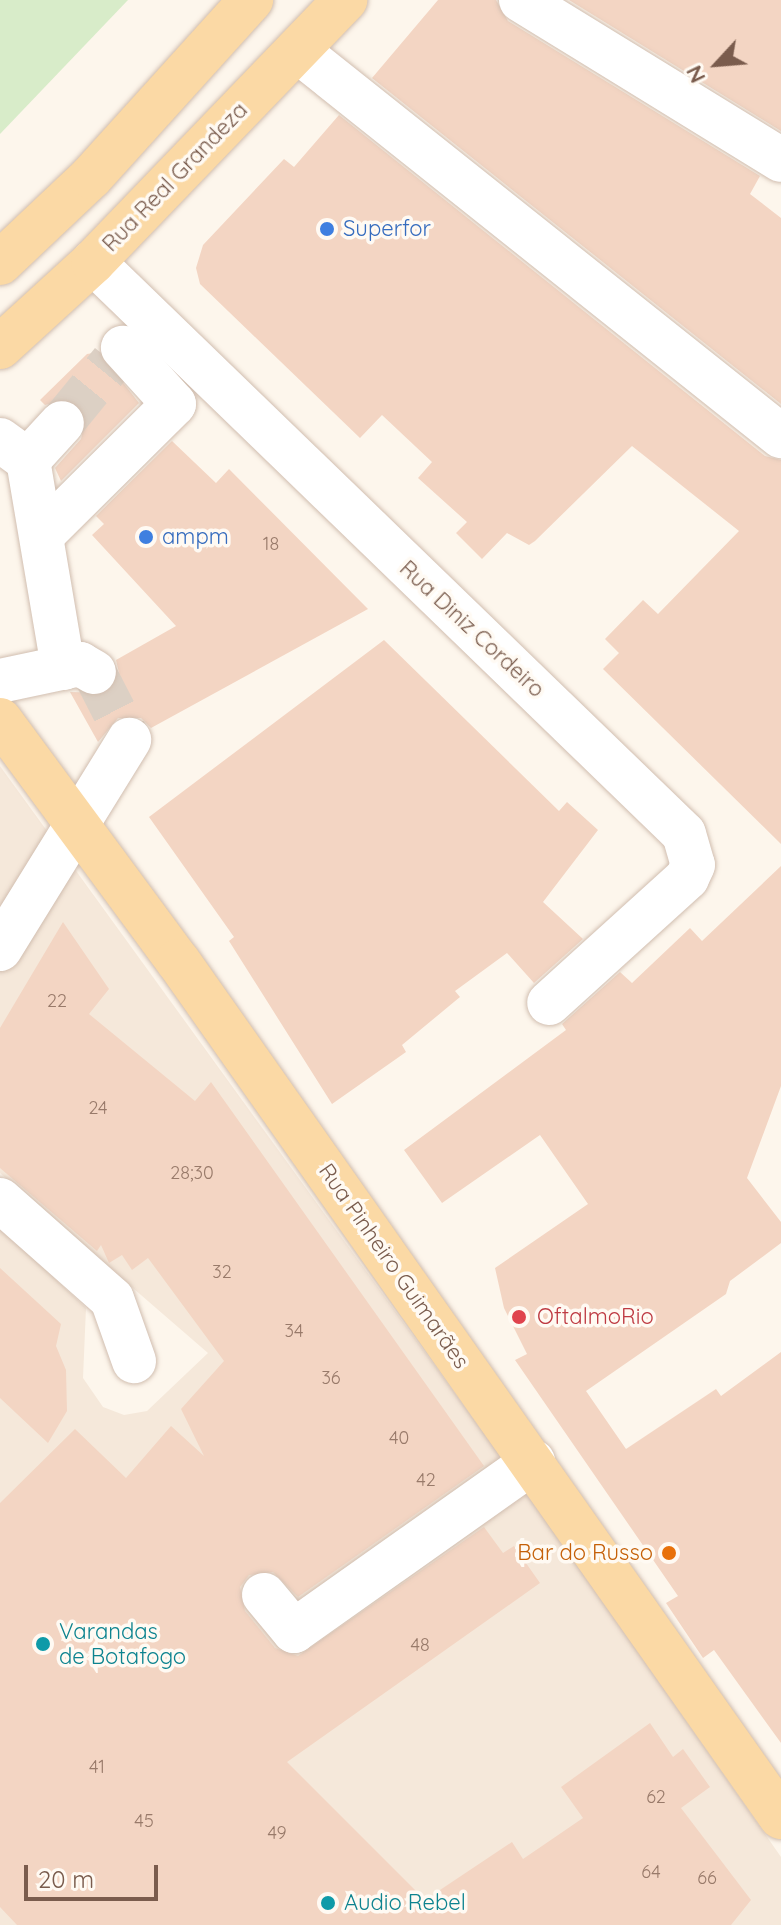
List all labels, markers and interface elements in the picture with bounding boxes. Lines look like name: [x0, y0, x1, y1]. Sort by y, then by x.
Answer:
north arrow: [677, 24, 757, 104]
text: N: [679, 61, 712, 88]
street label: Rua Real Grandeza: [97, 97, 253, 257]
place label: Superfor: [343, 216, 431, 242]
marker: Superfor: [318, 220, 336, 238]
place label: ampm: [162, 524, 229, 550]
marker: ampm: [137, 528, 155, 546]
house number: 18: [263, 533, 279, 555]
street label: Rua Diniz Cordeiro: [394, 555, 550, 703]
house number: 22: [47, 990, 67, 1012]
house number: 24: [88, 1097, 108, 1119]
street label: Rua Pinheiro Guimarães: [313, 1158, 475, 1374]
house number: 28;30: [170, 1162, 214, 1184]
house number: 32: [212, 1261, 232, 1283]
place label: OftalmoRio: [537, 1304, 654, 1330]
marker: OftalmoRio: [508, 1306, 530, 1328]
house number: 34: [285, 1320, 303, 1342]
house number: 36: [321, 1367, 341, 1389]
house number: 40: [389, 1427, 409, 1449]
house number: 42: [416, 1469, 436, 1491]
place label: Bar do Russo: [517, 1540, 653, 1566]
marker: Bar do Russo: [660, 1544, 678, 1562]
place label: Varandas de Botafogo: [59, 1618, 186, 1670]
house number: 48: [410, 1634, 430, 1656]
marker: Varandas de Botafogo: [34, 1635, 52, 1653]
house number: 41: [89, 1756, 105, 1778]
house number: 62: [646, 1786, 666, 1808]
house number: 45: [134, 1810, 154, 1832]
house number: 49: [267, 1822, 287, 1844]
scale bar: [28, 1849, 162, 1899]
house number: 64: [641, 1861, 661, 1883]
text: 20 m: [38, 1864, 94, 1894]
house number: 66: [697, 1867, 717, 1889]
place label: Audio Rebel: [344, 1890, 466, 1916]
marker: Audio Rebel: [319, 1894, 337, 1912]

